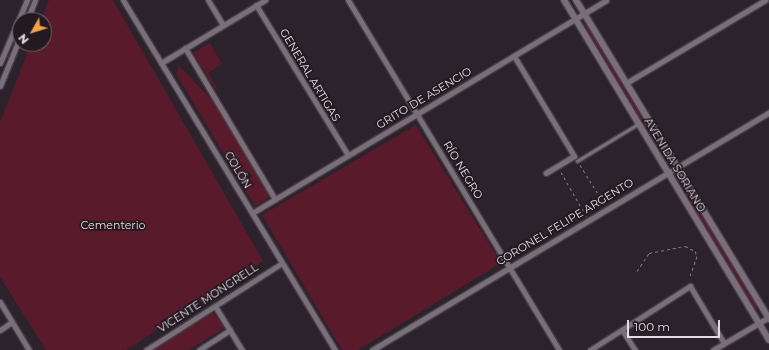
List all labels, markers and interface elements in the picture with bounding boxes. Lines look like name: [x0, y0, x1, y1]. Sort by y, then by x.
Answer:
north arrow: [12, 12, 52, 52]
street label: GENERAL ARTIGAS: [277, 26, 343, 124]
text: N: [15, 31, 32, 47]
street label: GRITO DE ASENCIO: [374, 64, 474, 132]
street label: AVENIDA SORIANO: [642, 115, 708, 215]
street label: RÍO NEGRO: [441, 139, 485, 201]
street label: COLÓN: [222, 149, 254, 191]
street label: CORONEL FELIPE ARGENTO: [494, 176, 636, 268]
park label: Cementerio: [80, 218, 146, 232]
street label: VICENTE MONGRELL: [155, 261, 261, 335]
scale bar: [629, 312, 722, 338]
text: 100 m: [634, 319, 670, 334]

